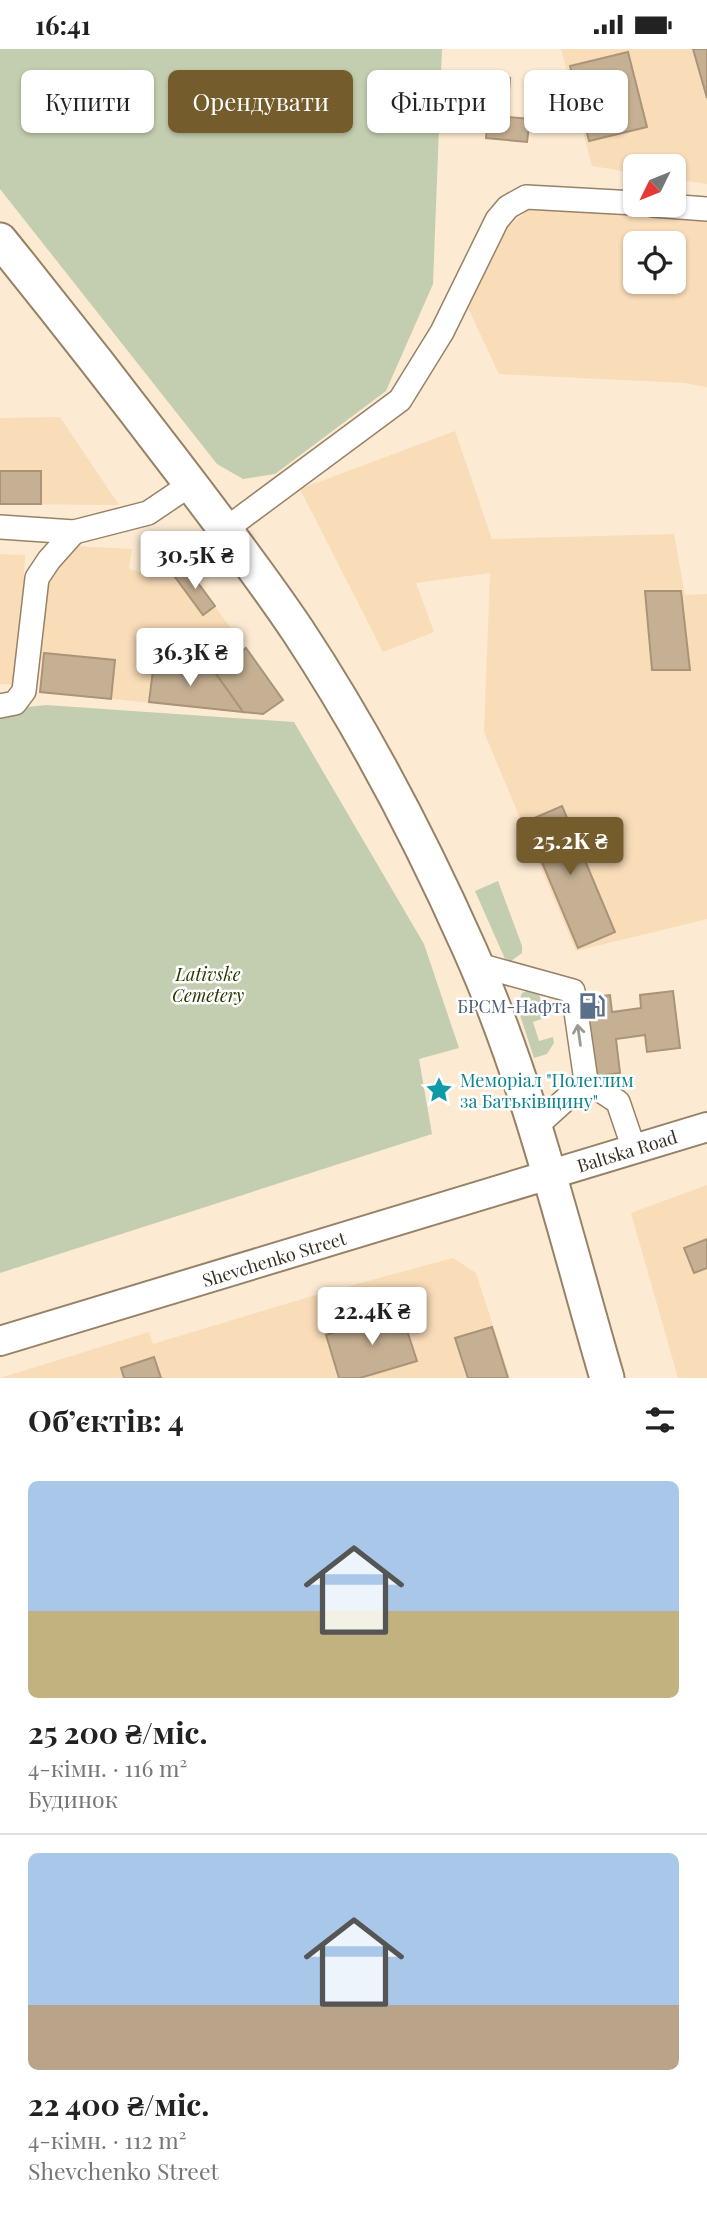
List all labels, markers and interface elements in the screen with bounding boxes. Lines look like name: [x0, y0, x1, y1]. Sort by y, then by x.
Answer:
text: 16:41: [35, 7, 91, 42]
chip: Купити: [21, 70, 154, 133]
chip: Орендувати: [168, 70, 353, 133]
chip: Фільтри: [367, 70, 510, 133]
chip: Нове: [524, 70, 628, 133]
north arrow: [623, 154, 686, 217]
map controls: [623, 154, 686, 294]
button: locate: [623, 231, 686, 294]
pin: 30.5K ₴: [130, 531, 260, 591]
text: 30.5K ₴: [157, 538, 233, 569]
pin: 36.3K ₴: [125, 629, 255, 688]
text: 36.3K ₴: [152, 635, 228, 666]
pin: 25.2K ₴: [505, 817, 635, 877]
text: 25.2K ₴: [532, 824, 608, 855]
park label: Lativske Cemetery: [172, 962, 244, 1007]
fuel station icon: БРСМ-Нафта: [577, 991, 607, 1021]
place label: БРСМ-Нафта: [457, 994, 571, 1018]
one-way arrow: [572, 1024, 585, 1047]
place label: Меморіал "Полеглим за Батьківщину": [460, 1068, 634, 1113]
place icon: Меморіал "Полеглим за Батьківщину": [424, 1075, 454, 1105]
street label: Baltska Road: [574, 1124, 681, 1178]
street label: Shevchenko Street: [199, 1226, 349, 1292]
pin: 22.4K ₴: [307, 1287, 437, 1347]
text: 22.4K ₴: [334, 1294, 410, 1325]
text: Об’єктів: 4: [28, 1400, 184, 1440]
icon: filters: [641, 1401, 679, 1439]
icon: home: [291, 1527, 417, 1653]
text: 25 200 ₴/міс.: [28, 1712, 208, 1752]
text: 4-кімн. · 116 m²: [28, 1752, 187, 1783]
text: Будинок: [28, 1783, 118, 1814]
icon: home: [291, 1899, 417, 2025]
text: 22 400 ₴/міс.: [28, 2084, 209, 2124]
text: 4-кімн. · 112 m²: [28, 2124, 186, 2155]
text: Shevchenko Street: [28, 2155, 219, 2186]

